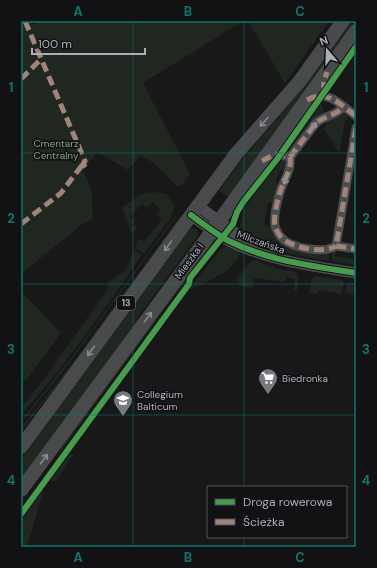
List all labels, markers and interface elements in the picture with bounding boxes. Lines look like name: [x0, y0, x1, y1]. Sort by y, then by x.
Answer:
text: A: [73, 3, 83, 20]
text: B: [184, 3, 192, 20]
text: C: [295, 3, 305, 20]
scale bar: [32, 30, 145, 56]
north arrow: [307, 30, 347, 70]
text: N: [318, 33, 330, 48]
text: 100 m: [38, 36, 72, 52]
text: 1: [9, 79, 13, 96]
text: 1: [364, 79, 368, 96]
one-way arrow: [260, 117, 269, 128]
one-way arrow: [308, 122, 317, 133]
park label: Cmentarz Centralny: [33, 137, 79, 162]
one-way arrow: [282, 172, 289, 184]
text: 2: [7, 210, 15, 227]
text: 2: [362, 210, 370, 227]
street label: Milczańska: [235, 227, 287, 257]
street label: Mieszka I: [172, 240, 206, 282]
one-way arrow: [164, 241, 172, 252]
road number: 13: [117, 296, 135, 310]
one-way arrow: [144, 312, 152, 323]
text: 3: [7, 341, 15, 358]
text: 3: [362, 341, 370, 358]
one-way arrow: [87, 346, 95, 357]
supermarket icon: Biedronka: [257, 367, 279, 395]
place label: Biedronka: [282, 372, 328, 385]
place label: Collegium Balticum: [137, 388, 183, 413]
school or university icon: Collegium Balticum: [112, 389, 134, 417]
one-way arrow: [40, 453, 48, 464]
text: 4: [7, 472, 15, 489]
text: 4: [362, 472, 370, 489]
legend: [207, 486, 347, 538]
text: Droga rowerowa: [243, 494, 332, 510]
text: Ścieżka: [243, 514, 285, 530]
text: A: [73, 549, 83, 566]
text: B: [184, 549, 192, 566]
text: C: [295, 549, 305, 566]

